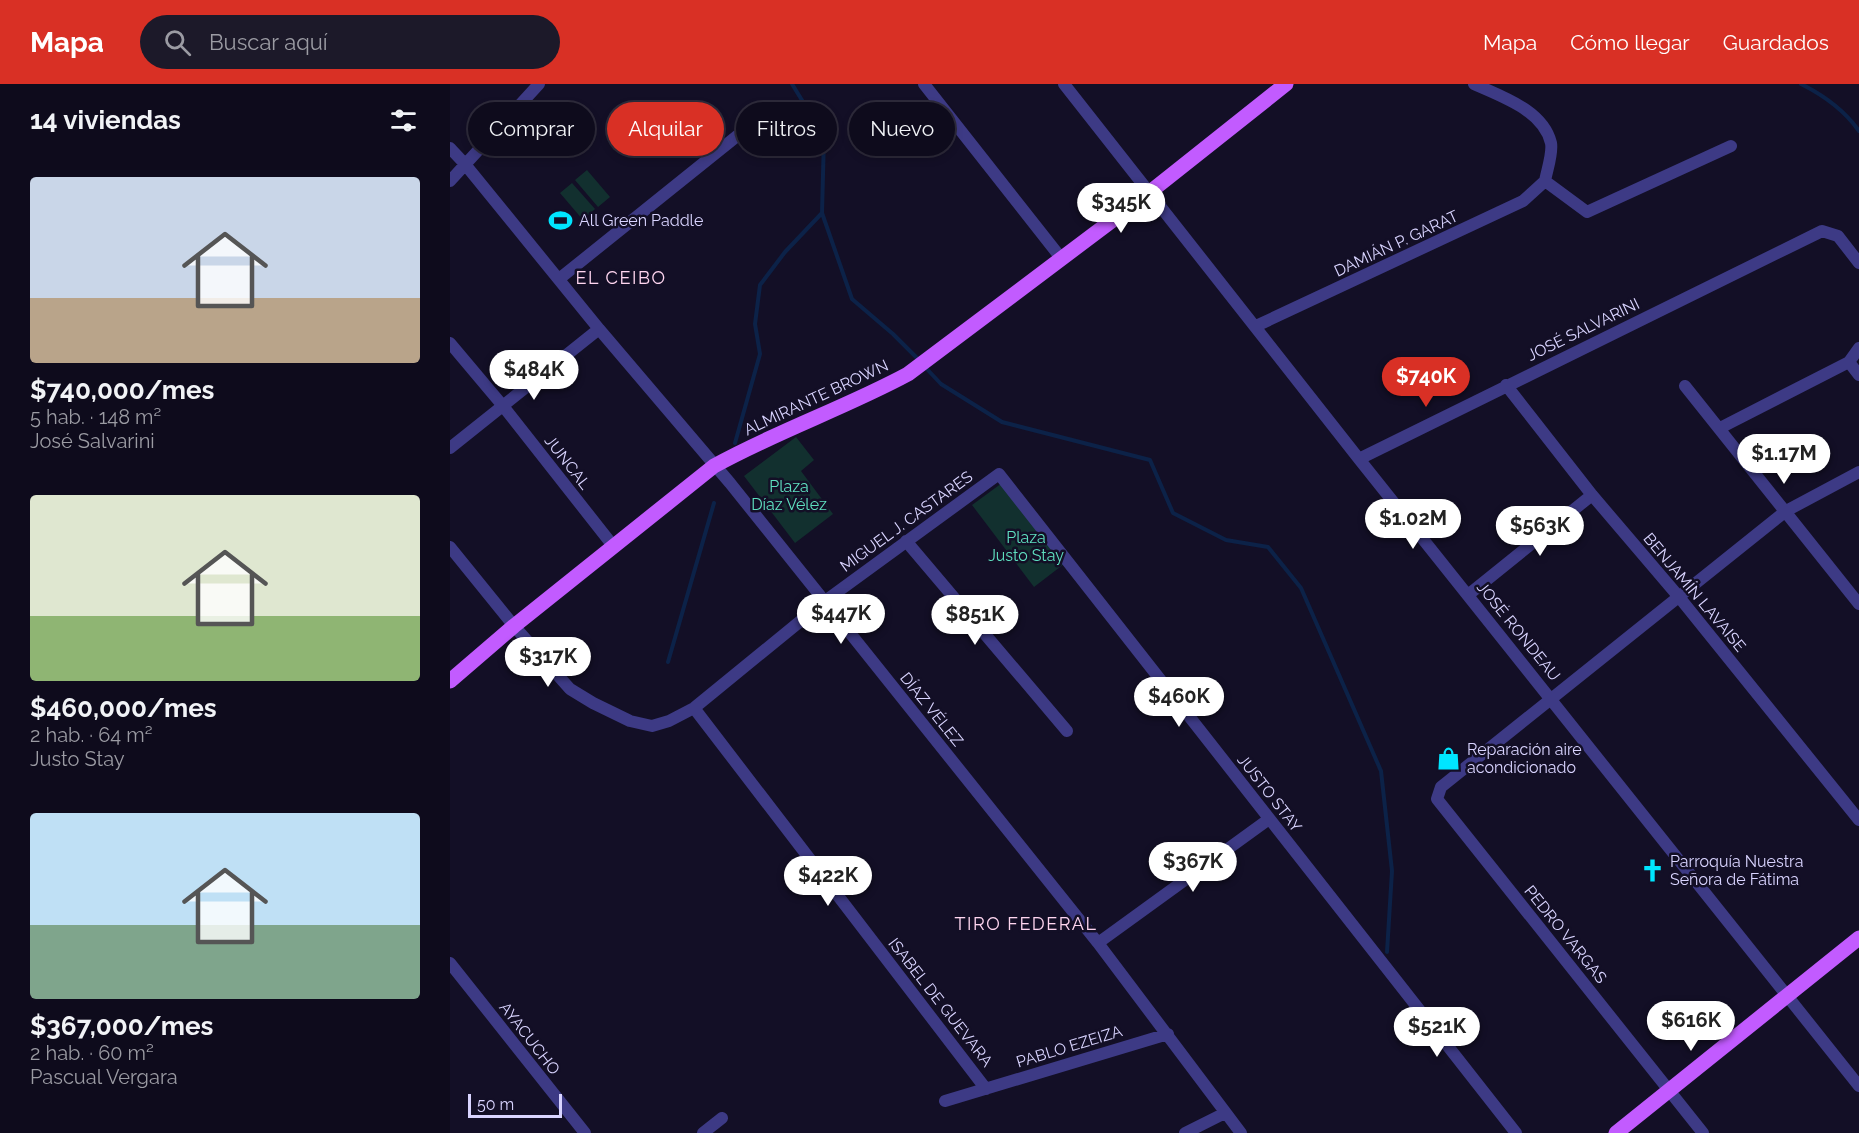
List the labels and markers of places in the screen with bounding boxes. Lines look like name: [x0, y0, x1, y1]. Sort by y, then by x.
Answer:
pin: $345K: [1079, 183, 1163, 234]
sports icon: All Green Paddle: [548, 207, 574, 233]
place label: All Green Paddle: [579, 211, 703, 230]
pin: $484K: [492, 350, 576, 401]
pin: $740K: [1384, 357, 1468, 408]
pin: $1.17M: [1735, 434, 1833, 485]
pin: $1.02M: [1364, 499, 1462, 550]
pin: $563K: [1498, 506, 1582, 557]
pin: $447K: [799, 594, 883, 645]
pin: $851K: [933, 595, 1017, 646]
pin: $317K: [506, 637, 590, 688]
pin: $460K: [1137, 677, 1221, 728]
place label: Reparación aire acondicionado: [1467, 740, 1582, 777]
shop icon: Reparación aire acondicionado: [1436, 745, 1462, 771]
pin: $367K: [1151, 842, 1235, 893]
place label: Parroquía Nuestra Señora de Fátima: [1670, 852, 1803, 889]
pin: $422K: [786, 856, 870, 907]
church icon: Parroquía Nuestra Señora de Fátima: [1639, 857, 1665, 883]
pin: $616K: [1649, 1001, 1733, 1052]
pin: $521K: [1395, 1007, 1479, 1058]

